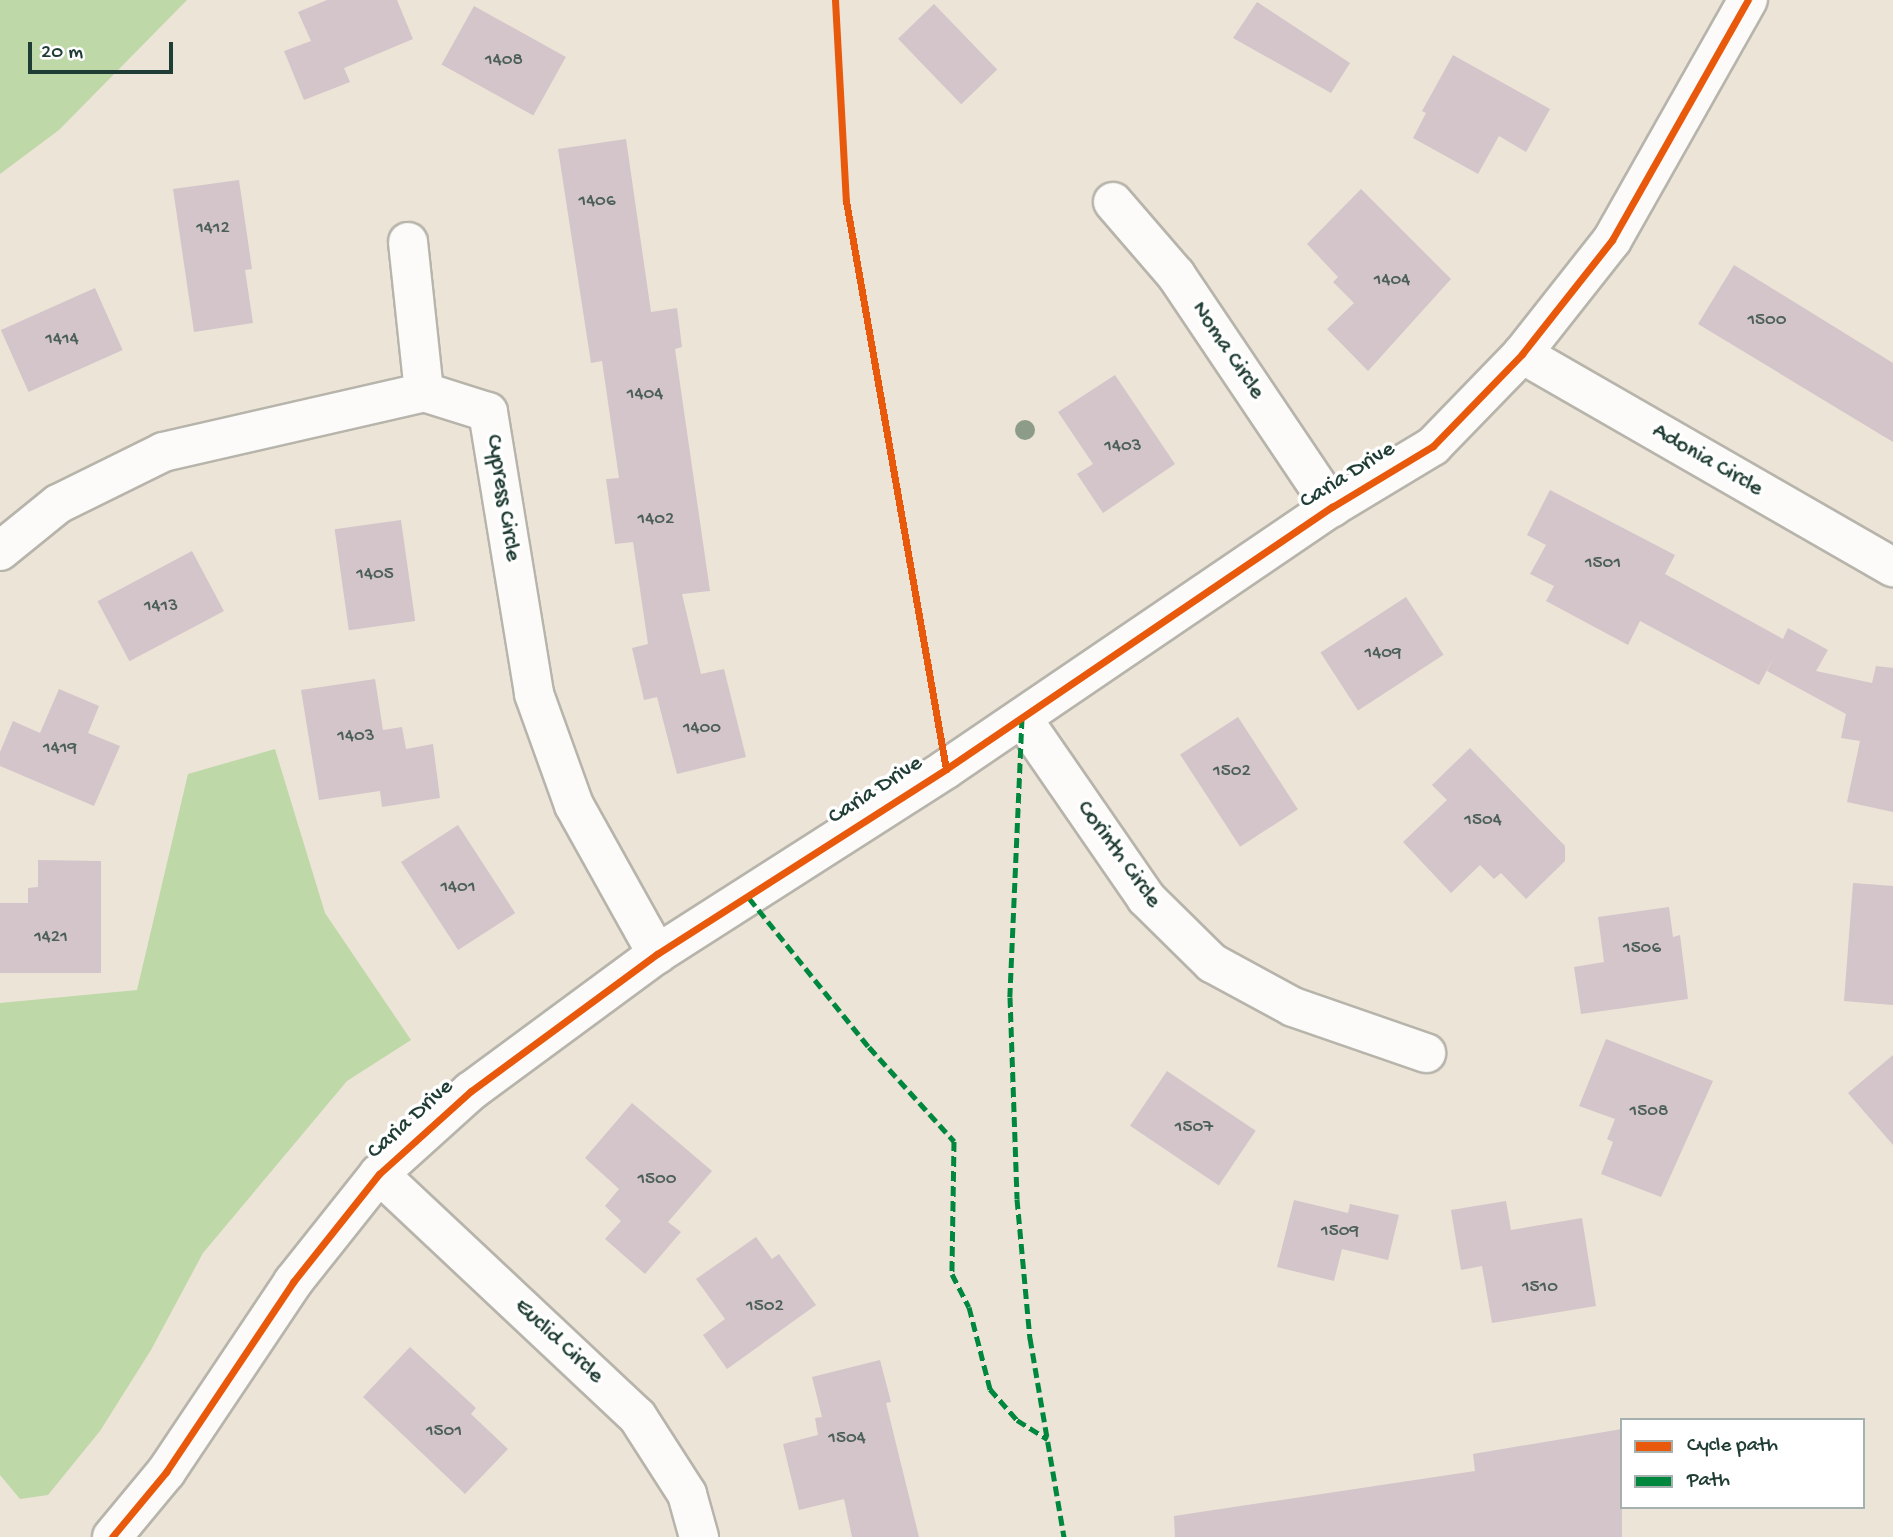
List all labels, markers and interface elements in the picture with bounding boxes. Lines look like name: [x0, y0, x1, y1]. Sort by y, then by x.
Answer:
scale bar: [32, 28, 177, 72]
text: 20 m: [41, 41, 83, 66]
house number: 1408: [485, 50, 523, 72]
house number: 1406: [578, 191, 616, 213]
house number: 1412: [196, 218, 230, 240]
house number: 1404: [1374, 270, 1410, 292]
street label: Noma Circle: [1184, 297, 1270, 405]
house number: 1500: [1747, 310, 1787, 332]
house number: 1414: [45, 329, 79, 351]
house number: 1404: [627, 384, 663, 406]
street label: Adonia Circle: [1647, 418, 1767, 504]
street label: Cypress Circle: [478, 433, 526, 563]
house number: 1403: [1104, 436, 1142, 458]
street label: Caria Drive: [1295, 436, 1401, 516]
house number: 1402: [638, 509, 674, 531]
house number: 1501: [1585, 553, 1621, 575]
house number: 1405: [356, 564, 394, 586]
house number: 1413: [144, 596, 178, 618]
house number: 1409: [1365, 643, 1401, 665]
house number: 1400: [683, 718, 721, 740]
house number: 1403: [337, 726, 375, 748]
house number: 1419: [43, 738, 77, 760]
street label: Caria Drive: [824, 750, 928, 832]
house number: 1502: [1213, 761, 1251, 783]
street label: Corinth Circle: [1070, 796, 1166, 914]
house number: 1504: [1464, 810, 1502, 832]
house number: 1401: [440, 877, 476, 899]
house number: 1421: [34, 927, 68, 949]
house number: 1506: [1623, 938, 1661, 960]
street label: Caria Drive: [362, 1074, 460, 1166]
house number: 1508: [1630, 1101, 1668, 1123]
house number: 1507: [1175, 1117, 1213, 1139]
house number: 1500: [637, 1169, 677, 1191]
house number: 1509: [1321, 1221, 1359, 1243]
house number: 1510: [1522, 1277, 1558, 1299]
street label: Euclid Circle: [508, 1294, 608, 1390]
house number: 1502: [746, 1296, 784, 1318]
legend: [1620, 1418, 1865, 1509]
house number: 1501: [426, 1421, 462, 1443]
house number: 1504: [828, 1428, 866, 1450]
text: Cycle path: [1687, 1434, 1778, 1459]
text: Path: [1687, 1469, 1730, 1494]

